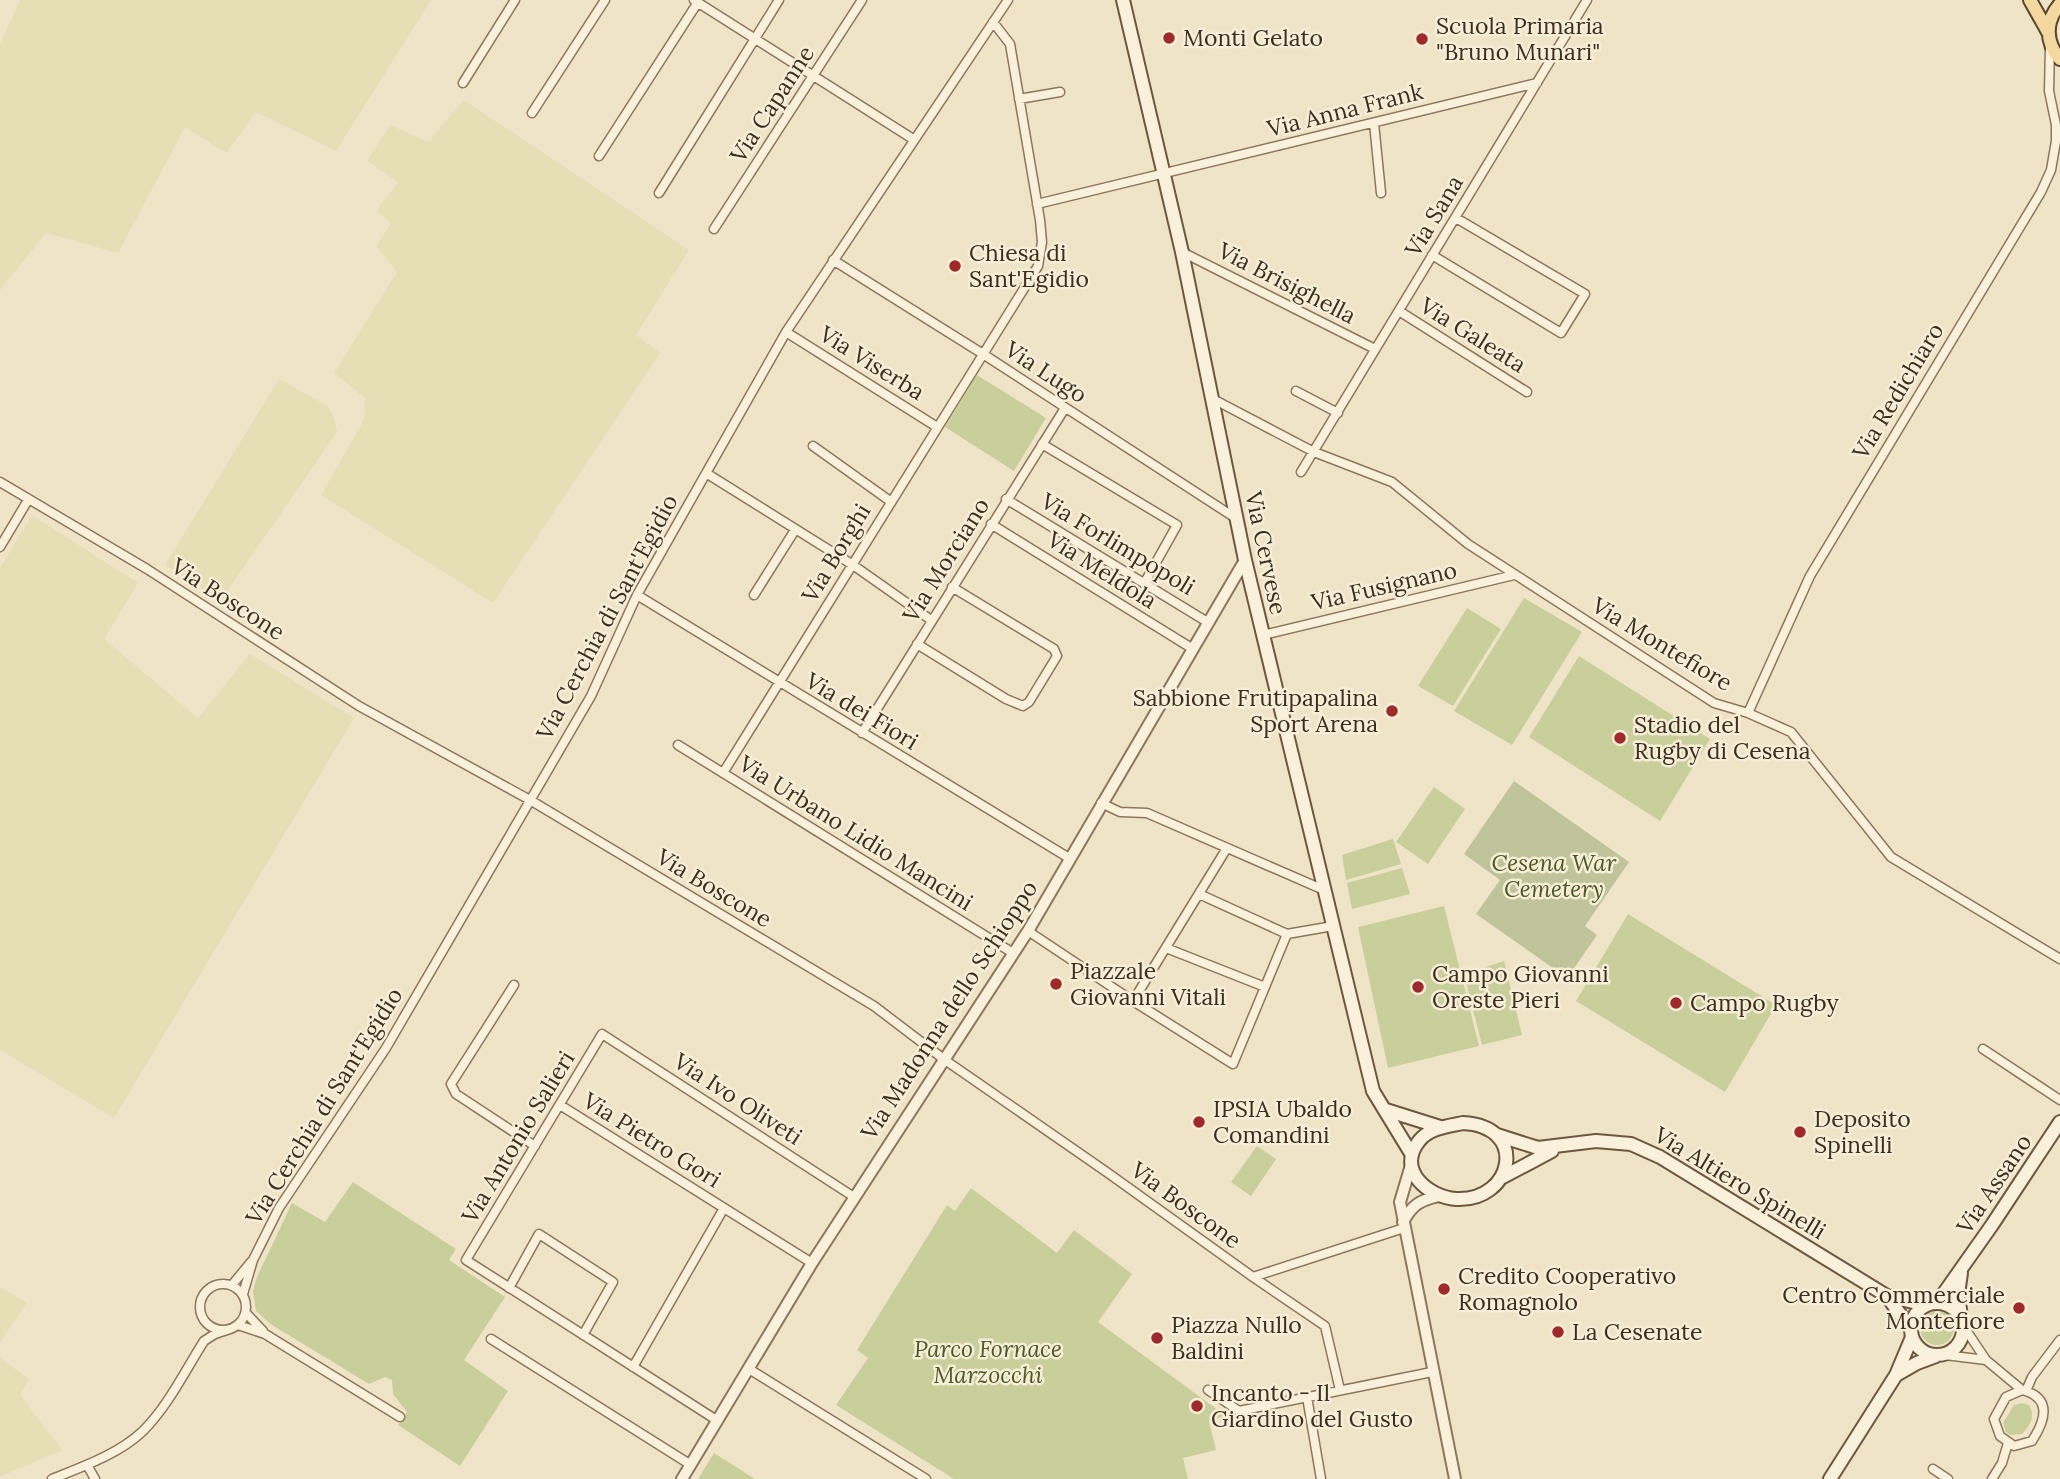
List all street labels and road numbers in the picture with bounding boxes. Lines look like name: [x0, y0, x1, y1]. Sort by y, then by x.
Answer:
street label: Via Capanne: [723, 40, 820, 168]
street label: Via Anna Frank: [1263, 76, 1426, 143]
street label: Via Sana: [1398, 170, 1469, 263]
street label: Via Brisighella: [1213, 235, 1361, 330]
street label: Via Galeata: [1414, 290, 1532, 379]
street label: Via Redichiaro: [1845, 317, 1950, 465]
street label: Via Viserba: [814, 318, 930, 406]
street label: Via Lugo: [999, 334, 1093, 409]
street label: Via Forlimpopoli: [1035, 486, 1201, 601]
street label: Via Cervese: [1239, 488, 1294, 617]
street label: Via Cerchia di Sant'Egidio: [529, 489, 684, 745]
street label: Via Morciano: [895, 492, 995, 628]
street label: Via Borghi: [794, 498, 876, 608]
street label: Via Meldola: [1041, 524, 1163, 615]
street label: Via Boscone: [165, 551, 290, 646]
street label: Via Fusignano: [1307, 555, 1459, 617]
street label: Via Montefiore: [1586, 590, 1738, 697]
street label: Via dei Fiori: [800, 665, 924, 756]
street label: Via Urbano Lidio Mancini: [733, 748, 979, 917]
street label: Via Boscone: [650, 841, 777, 933]
street label: Via Madonna dello Schioppo: [853, 875, 1043, 1146]
street label: Via Cerchia di Sant'Egidio: [238, 982, 408, 1230]
street label: Via Antonio Salieri: [454, 1045, 580, 1229]
street label: Via Ivo Oliveti: [668, 1046, 808, 1151]
street label: Via Pietro Gori: [577, 1085, 727, 1194]
street label: Via Altiero Spinelli: [1648, 1119, 1831, 1245]
street label: Via Assano: [1949, 1128, 2037, 1240]
street label: Via Boscone: [1125, 1154, 1247, 1254]

